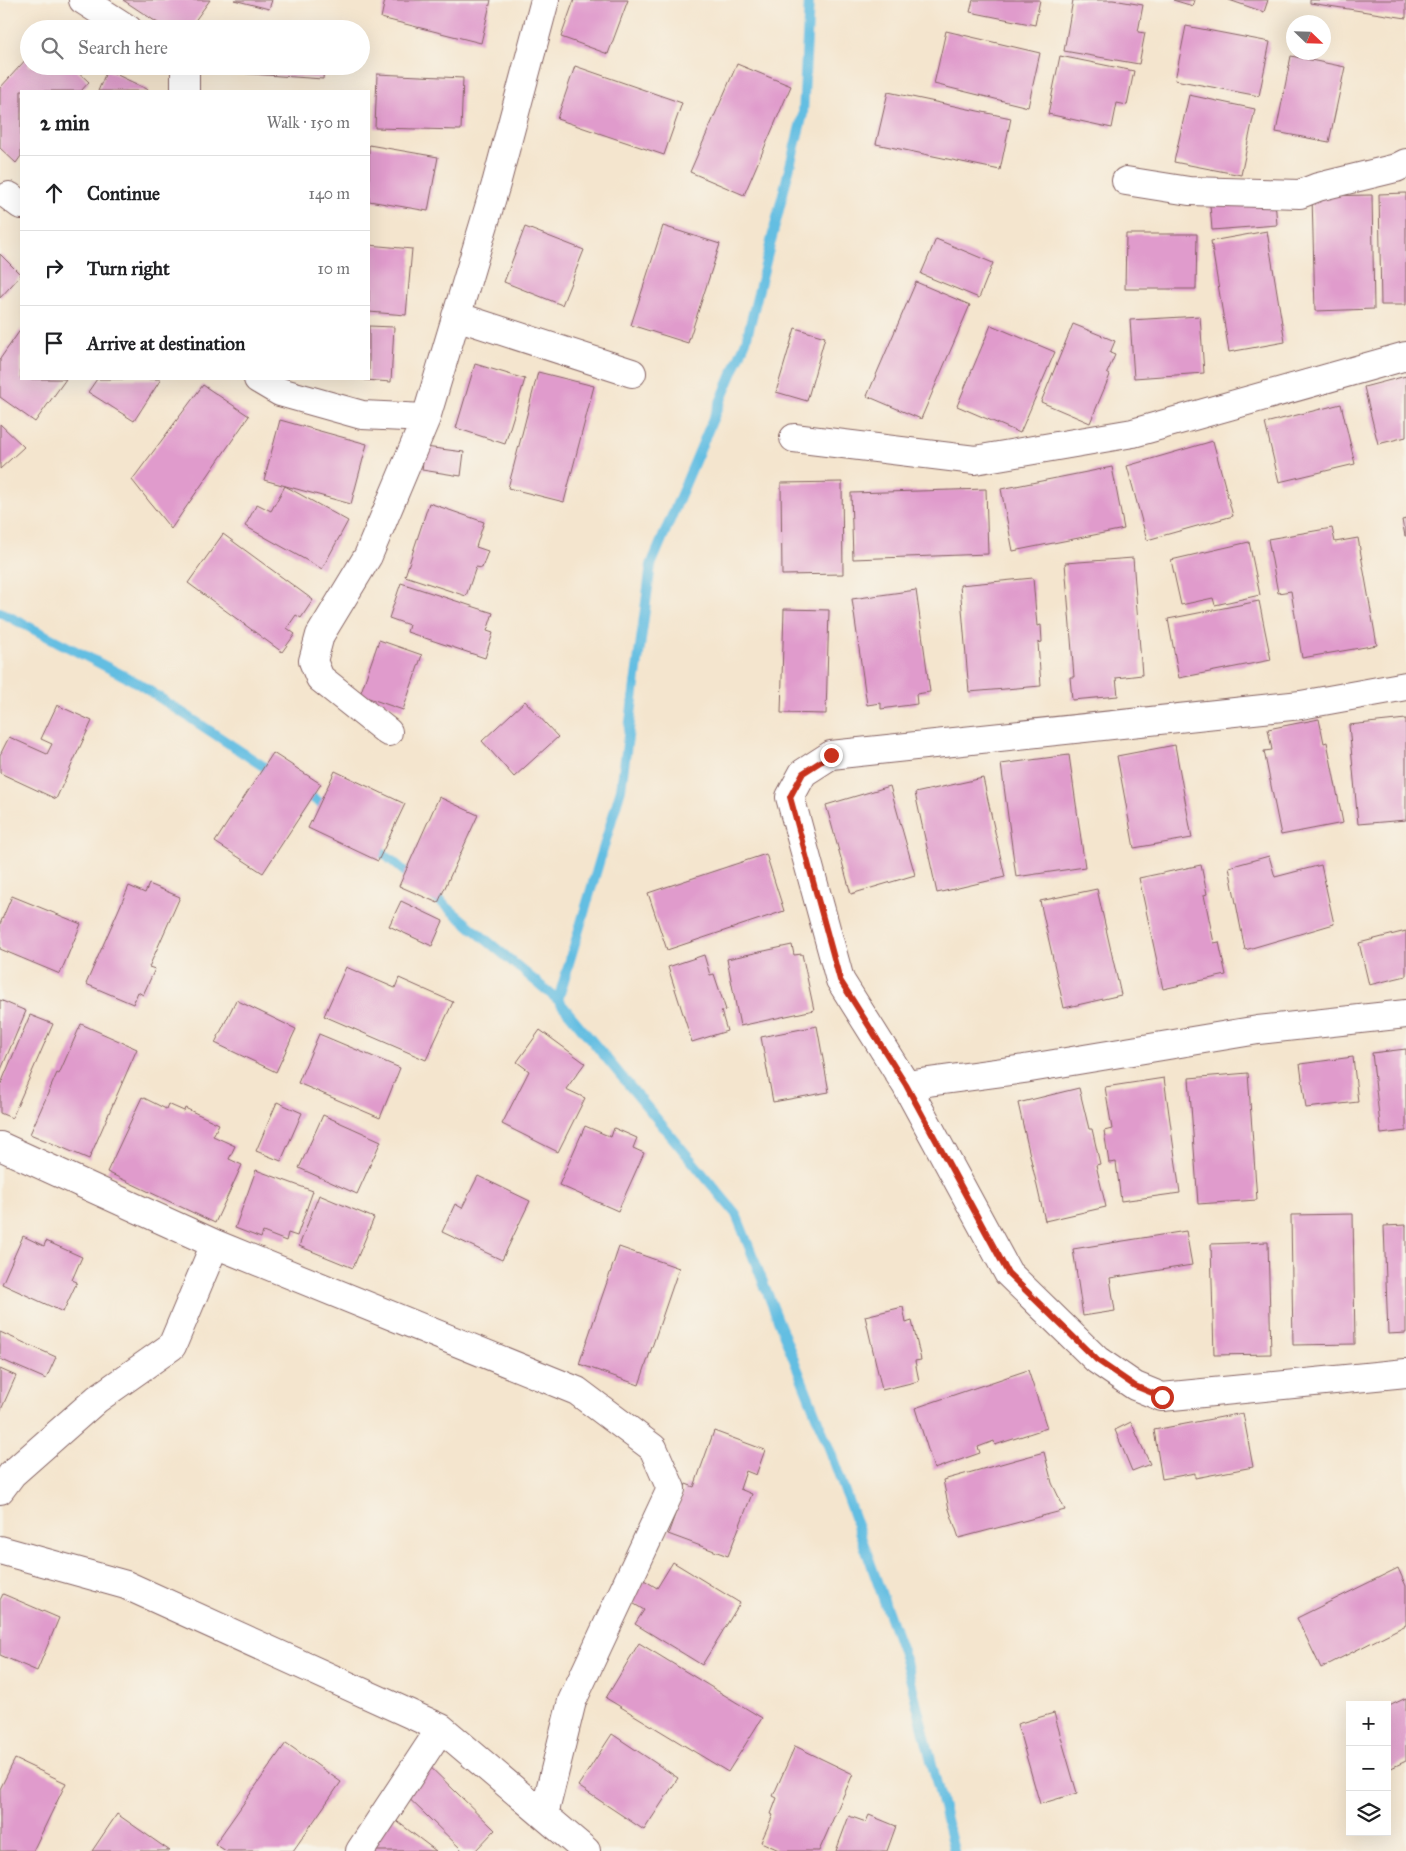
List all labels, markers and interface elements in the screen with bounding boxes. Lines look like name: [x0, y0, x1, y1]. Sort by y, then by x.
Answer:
north arrow: [1286, 15, 1331, 60]
search box: [20, 20, 370, 75]
icon: search: [38, 34, 66, 62]
text: Search here: [78, 36, 168, 59]
text: 2 min: [40, 110, 90, 136]
text: Walk · 150 m: [267, 113, 350, 132]
icon: ahead: [40, 179, 68, 207]
text: Continue: [87, 182, 160, 205]
text: 140 m: [309, 184, 350, 203]
icon: right: [40, 254, 68, 282]
text: Turn right: [87, 257, 170, 280]
text: 10 m: [318, 259, 350, 278]
icon: arrive: [40, 329, 68, 357]
text: Arrive at destination: [87, 332, 245, 355]
route end: [820, 744, 843, 767]
route start: [1151, 1386, 1174, 1409]
map controls: [1346, 1701, 1391, 1836]
button: +: [1346, 1701, 1391, 1746]
button: −: [1346, 1746, 1391, 1791]
button: layers: [1346, 1791, 1391, 1836]

